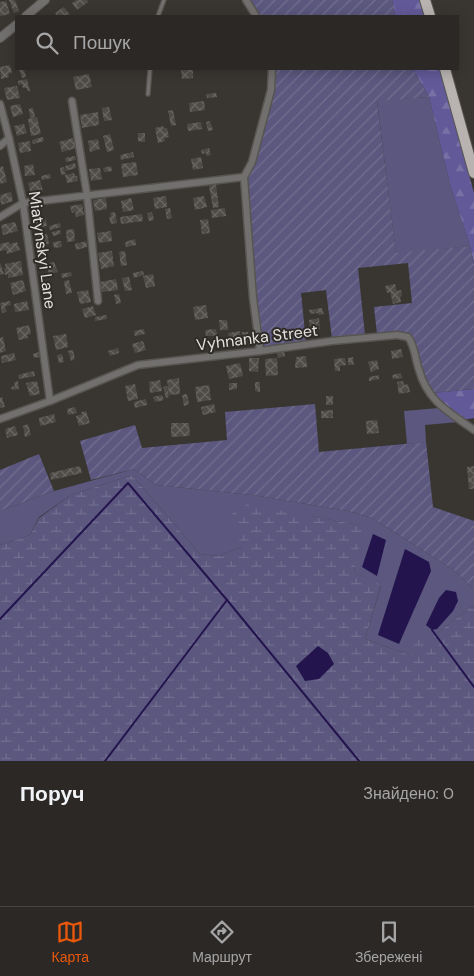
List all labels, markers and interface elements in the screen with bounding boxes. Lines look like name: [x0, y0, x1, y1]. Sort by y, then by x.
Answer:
search box: [15, 15, 459, 70]
icon: search: [33, 29, 61, 57]
text: Пошук: [73, 30, 130, 55]
street label: Miatynskyi Lane: [24, 190, 61, 310]
street label: Vyhnanka Street: [195, 320, 319, 355]
text: Поруч: [20, 780, 84, 808]
text: Знайдено: 0: [363, 783, 454, 804]
tab: Карта: [52, 918, 89, 966]
tab: Маршрут: [192, 918, 252, 966]
tab: Збережені: [355, 918, 422, 966]

